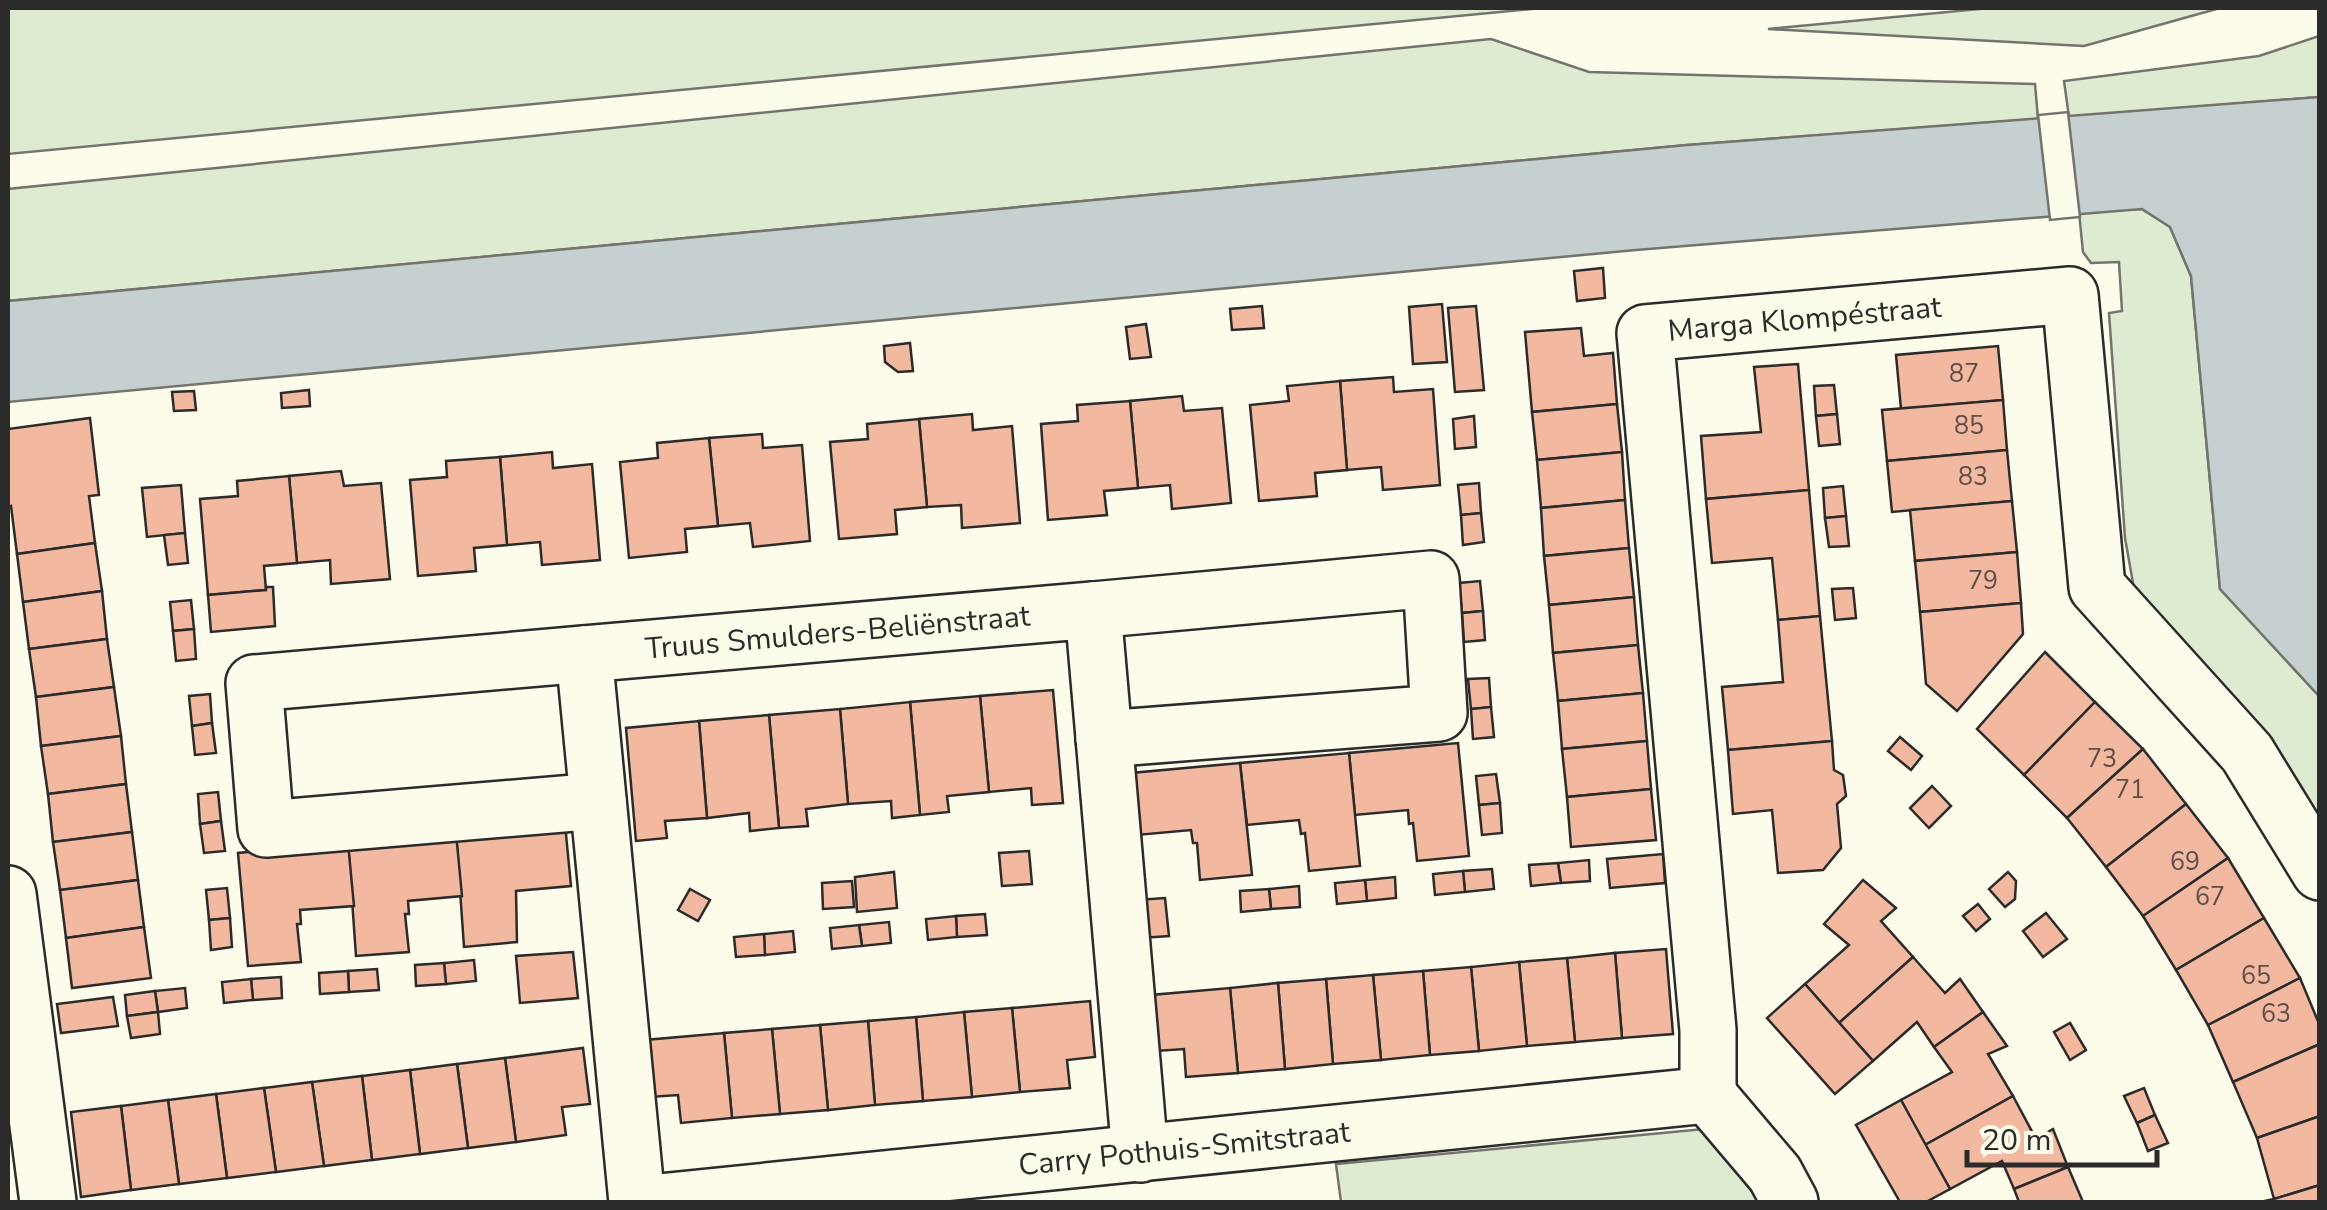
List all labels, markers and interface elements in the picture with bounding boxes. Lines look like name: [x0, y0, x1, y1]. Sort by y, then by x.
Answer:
street label: Marga Klompéstraat: [1666, 286, 1943, 351]
house number: 87: [1949, 357, 1979, 391]
house number: 85: [1954, 409, 1984, 443]
house number: 83: [1958, 460, 1988, 494]
house number: 79: [1968, 564, 1998, 598]
street label: Truus Smulders-Beliënstraat: [643, 595, 1032, 669]
house number: 73: [2087, 742, 2117, 776]
house number: 71: [2115, 773, 2145, 807]
house number: 69: [2170, 845, 2200, 879]
house number: 67: [2195, 880, 2225, 914]
house number: 65: [2241, 959, 2271, 993]
house number: 63: [2261, 997, 2291, 1031]
scale bar: [1967, 1105, 2157, 1167]
street label: Carry Pothuis-Smitstraat: [1016, 1111, 1353, 1186]
text: 20 m: [1982, 1120, 2051, 1161]

